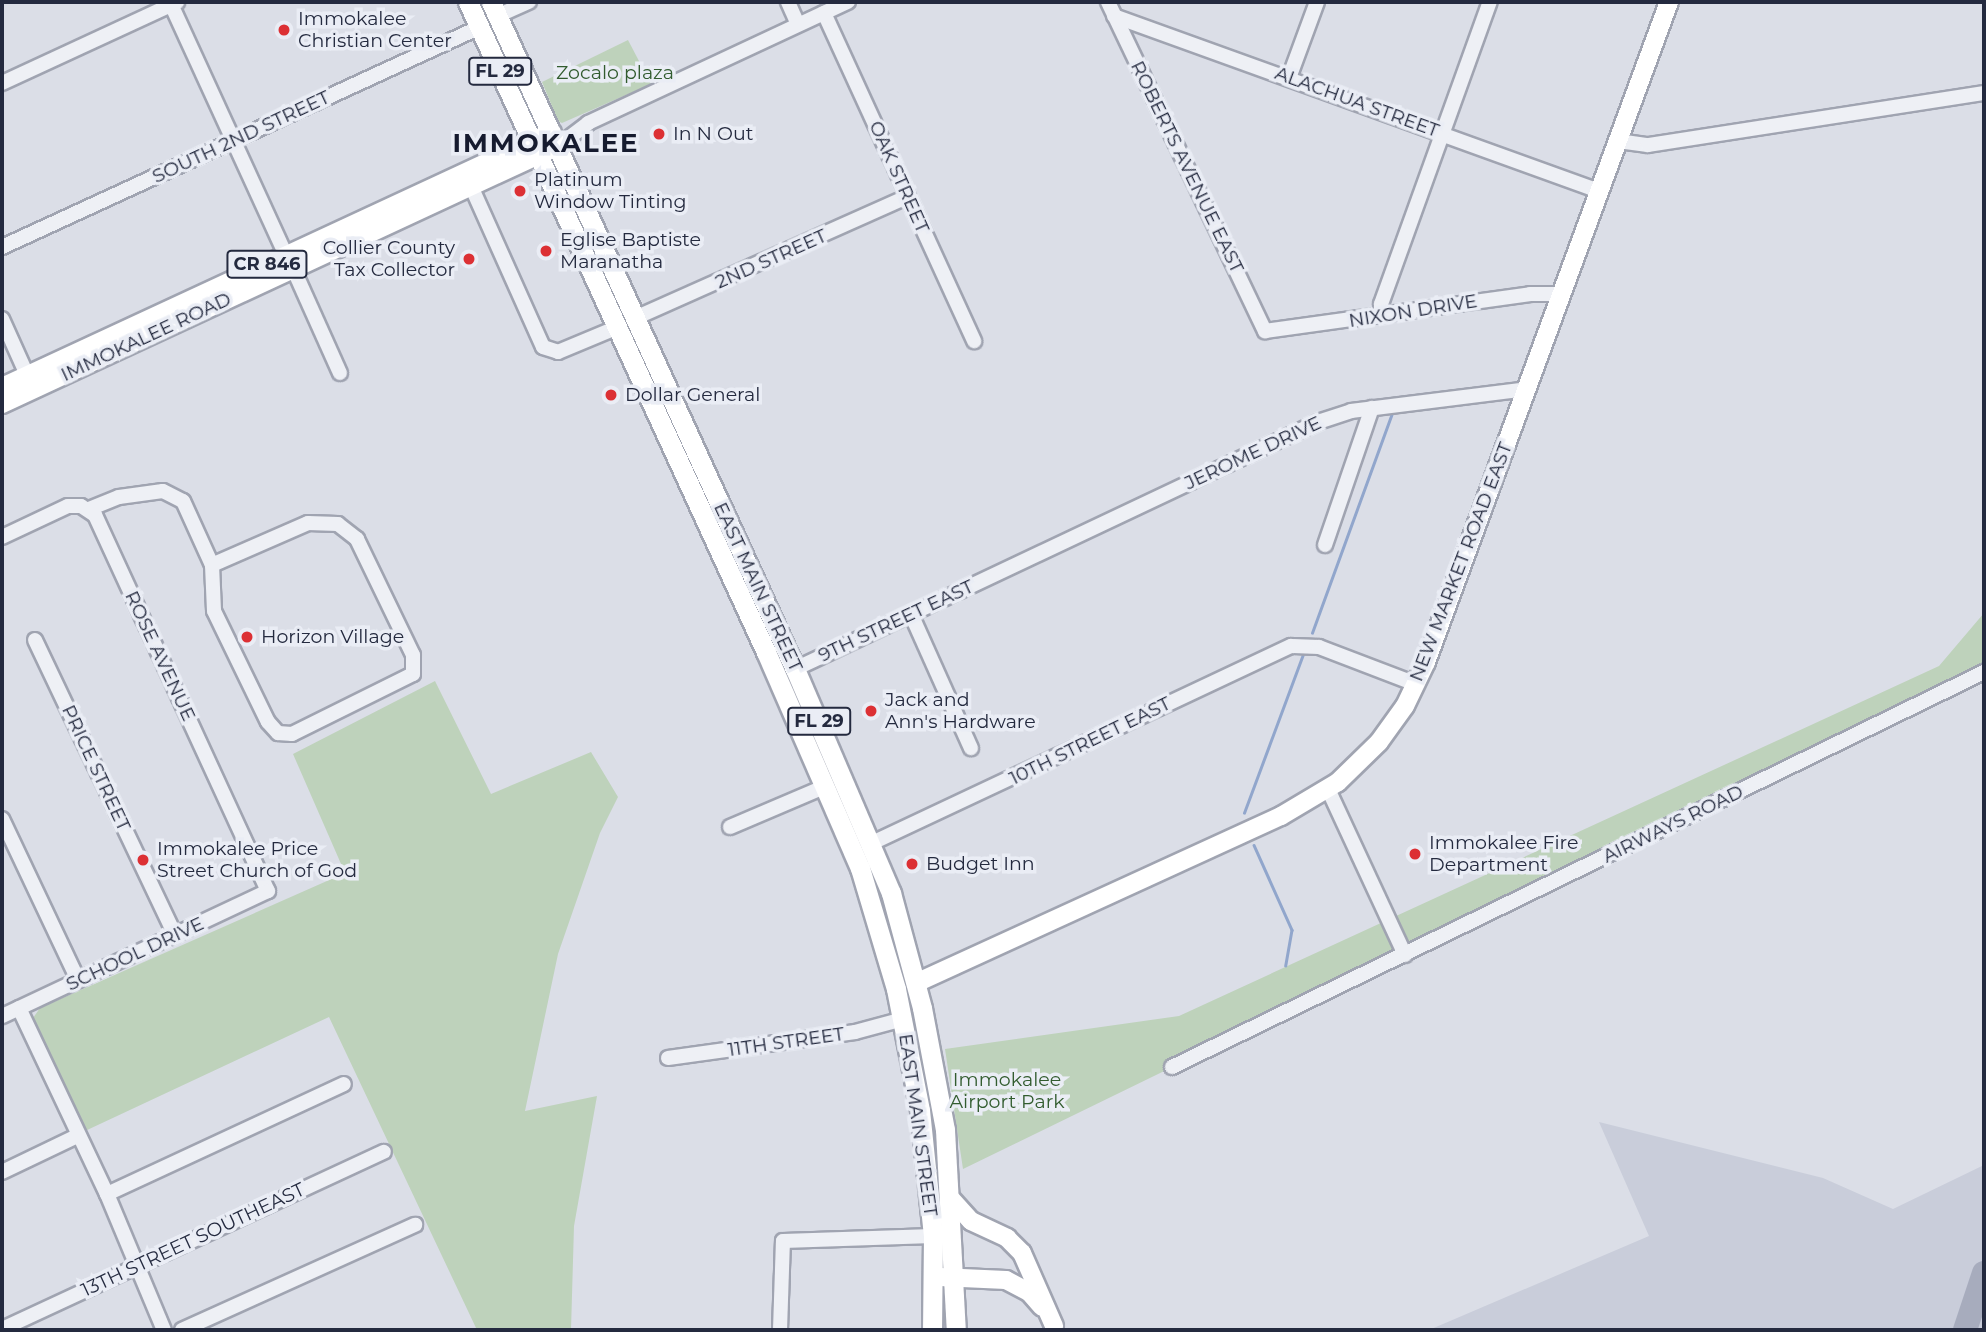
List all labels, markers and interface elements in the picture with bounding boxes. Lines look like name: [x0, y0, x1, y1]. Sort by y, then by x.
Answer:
place label: Immokalee Christian Center: [298, 8, 452, 52]
marker: Immokalee Christian Center: [276, 22, 292, 38]
road number: FL 29: [467, 56, 533, 86]
street label: ROBERTS AVENUE EAST: [1126, 57, 1248, 277]
park label: Zocalo plaza: [556, 62, 674, 84]
street label: ALACHUA STREET: [1272, 62, 1442, 142]
street label: SOUTH 2ND STREET: [149, 86, 333, 188]
street label: OAK STREET: [864, 117, 934, 237]
place label: In N Out: [673, 123, 753, 145]
marker: In N Out: [651, 126, 667, 142]
district label: IMMOKALEE: [454, 128, 638, 160]
place label: Platinum Window Tinting: [534, 169, 686, 213]
marker: Platinum Window Tinting: [512, 183, 528, 199]
street label: 2ND STREET: [712, 224, 830, 294]
place label: Eglise Baptiste Maranatha: [560, 229, 701, 273]
place label: Collier County Tax Collector: [323, 237, 455, 281]
marker: Eglise Baptiste Maranatha: [538, 243, 554, 259]
road number: CR 846: [225, 250, 309, 278]
marker: Collier County Tax Collector: [461, 251, 477, 267]
street label: IMMOKALEE ROAD: [57, 288, 235, 386]
street label: NIXON DRIVE: [1347, 290, 1479, 332]
place label: Dollar General: [625, 384, 760, 406]
marker: Dollar General: [603, 387, 619, 403]
street label: JEROME DRIVE: [1181, 411, 1325, 495]
street label: NEW MARKET ROAD EAST: [1405, 439, 1517, 685]
street label: EAST MAIN STREET: [709, 499, 807, 675]
street label: 9TH STREET EAST: [815, 575, 977, 667]
street label: ROSE AVENUE: [120, 587, 200, 725]
place label: Horizon Village: [261, 626, 404, 648]
marker: Horizon Village: [239, 629, 255, 645]
place label: Jack and Ann's Hardware: [885, 689, 1036, 733]
street label: 10TH STREET EAST: [1006, 692, 1174, 790]
street label: PRICE STREET: [57, 701, 135, 835]
marker: Jack and Ann's Hardware: [863, 703, 879, 719]
road number: FL 29: [786, 706, 852, 736]
street label: AIRWAYS ROAD: [1599, 780, 1747, 868]
place label: Immokalee Fire Department: [1429, 832, 1578, 876]
place label: Immokalee Price Street Church of God: [157, 838, 357, 882]
marker: Immokalee Fire Department: [1407, 846, 1423, 862]
marker: Immokalee Price Street Church of God: [135, 852, 151, 868]
place label: Budget Inn: [926, 853, 1035, 875]
marker: Budget Inn: [904, 856, 920, 872]
street label: SCHOOL DRIVE: [63, 912, 207, 996]
street label: 11TH STREET: [726, 1023, 846, 1061]
street label: EAST MAIN STREET: [894, 1032, 942, 1218]
park label: Immokalee Airport Park: [950, 1069, 1064, 1113]
street label: 13TH STREET SOUTHEAST: [78, 1178, 308, 1302]

